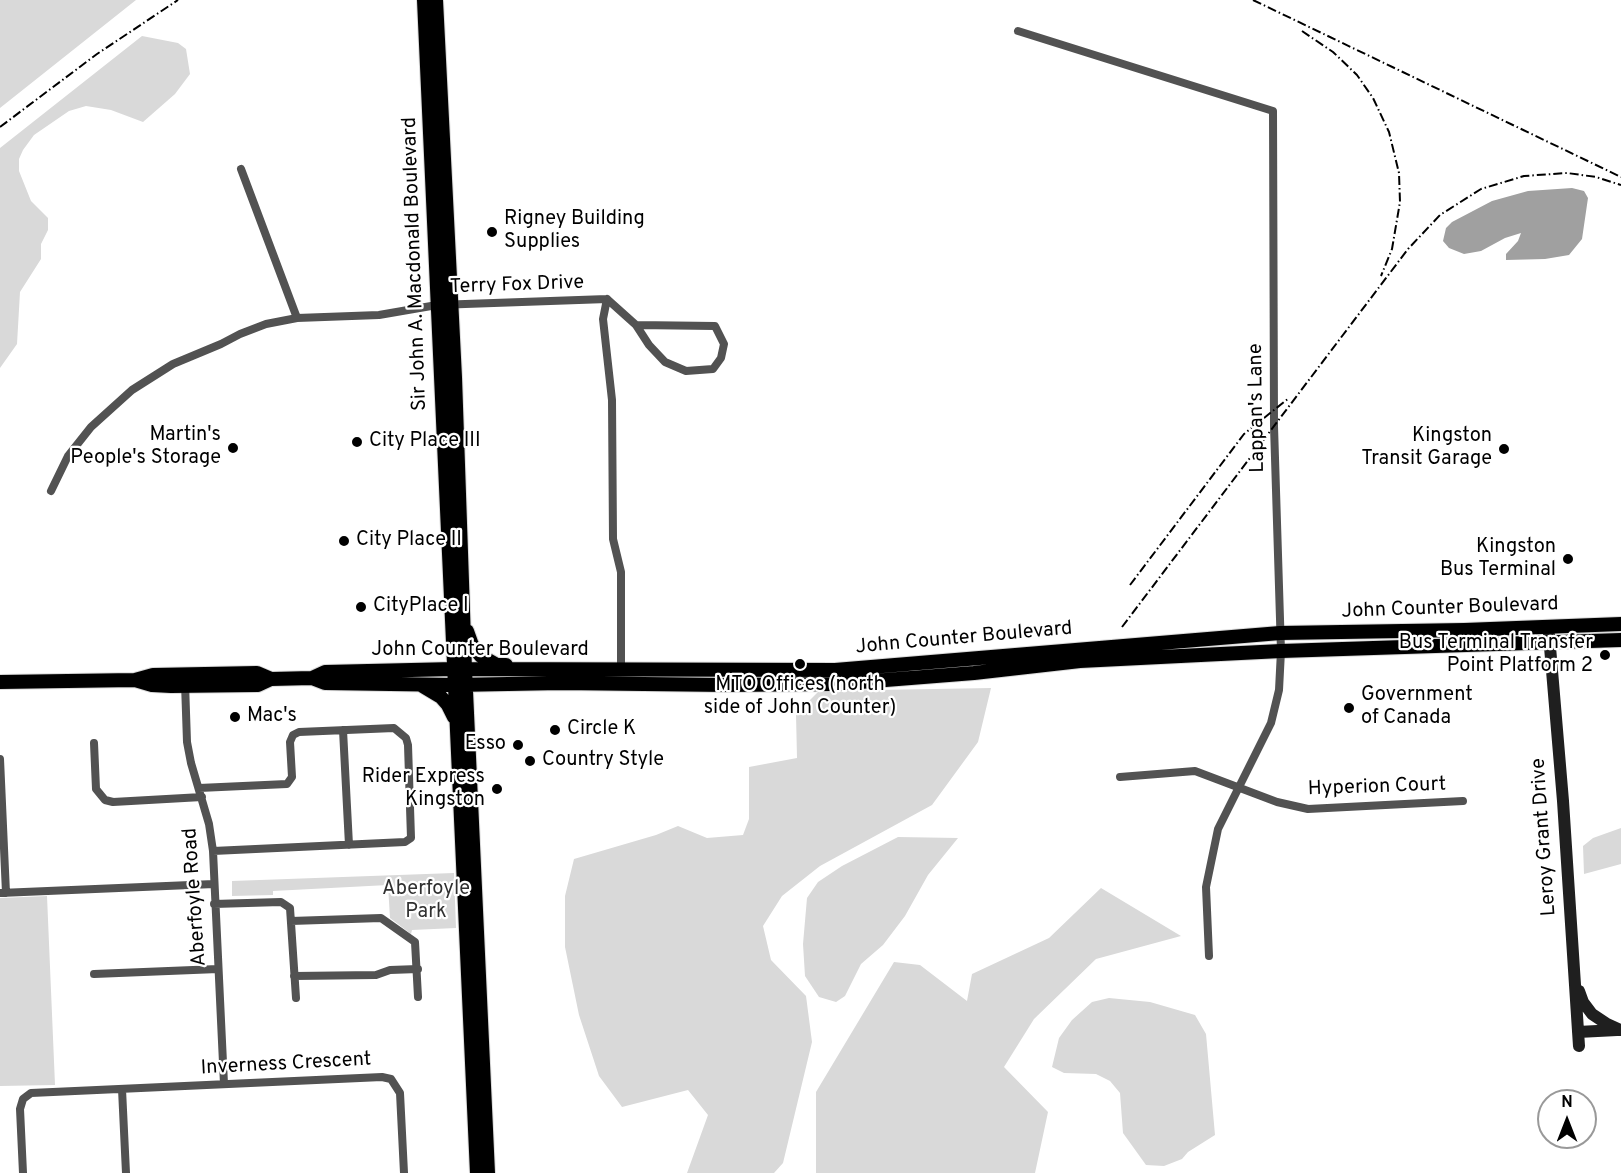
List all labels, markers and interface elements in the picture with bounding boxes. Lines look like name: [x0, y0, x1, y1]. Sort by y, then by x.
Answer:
street label: Sir John A. Macdonald Boulevard: [399, 117, 433, 411]
place label: Rigney Building Supplies: [504, 208, 645, 255]
marker: Rigney Building Supplies: [485, 225, 499, 239]
street label: Terry Fox Drive: [449, 272, 585, 300]
street label: Lappan's Lane: [1245, 343, 1271, 473]
place label: Martin's People's Storage: [70, 424, 221, 471]
place label: Kingston Transit Garage: [1361, 425, 1492, 472]
place label: City Place III: [369, 430, 481, 454]
marker: City Place III: [350, 435, 364, 449]
marker: Martin's People's Storage: [226, 441, 240, 455]
marker: Kingston Transit Garage: [1497, 442, 1511, 456]
place label: City Place II: [356, 529, 462, 553]
marker: City Place II: [337, 534, 351, 548]
place label: Kingston Bus Terminal: [1440, 536, 1556, 583]
marker: Kingston Bus Terminal: [1561, 552, 1575, 566]
street label: John Counter Boulevard: [1341, 593, 1559, 625]
place label: CityPlace I: [373, 595, 469, 619]
marker: CityPlace I: [354, 600, 368, 614]
street label: John Counter Boulevard: [855, 618, 1073, 660]
place label: Bus Terminal Transfer Point Platform 2: [1399, 632, 1593, 679]
street label: John Counter Boulevard: [371, 639, 589, 663]
marker: Bus Terminal Transfer Point Platform 2: [1598, 648, 1612, 662]
marker: MTO Offices (north side of John Counter): [793, 657, 807, 671]
place label: MTO Offices (north side of John Counter): [704, 674, 896, 721]
place label: Government of Canada: [1361, 684, 1473, 731]
marker: Government of Canada: [1342, 701, 1356, 715]
place label: Mac's: [247, 705, 297, 729]
marker: Mac's: [228, 710, 242, 724]
place label: Circle K: [567, 718, 636, 742]
marker: Circle K: [548, 723, 562, 737]
place label: Esso: [465, 733, 506, 757]
marker: Esso: [511, 738, 525, 752]
place label: Country Style: [542, 749, 664, 773]
marker: Country Style: [523, 754, 537, 768]
street label: Leroy Grant Drive: [1528, 757, 1562, 917]
place label: Rider Express Kingston: [362, 766, 485, 813]
street label: Hyperion Court: [1307, 774, 1447, 802]
marker: Rider Express Kingston: [490, 782, 504, 796]
street label: Aberfoyle Road: [179, 827, 213, 967]
park label: Aberfoyle Park: [382, 878, 470, 925]
street label: Inverness Crescent: [200, 1049, 372, 1081]
north arrow: [1537, 1089, 1597, 1149]
text: N: [1561, 1093, 1573, 1113]

